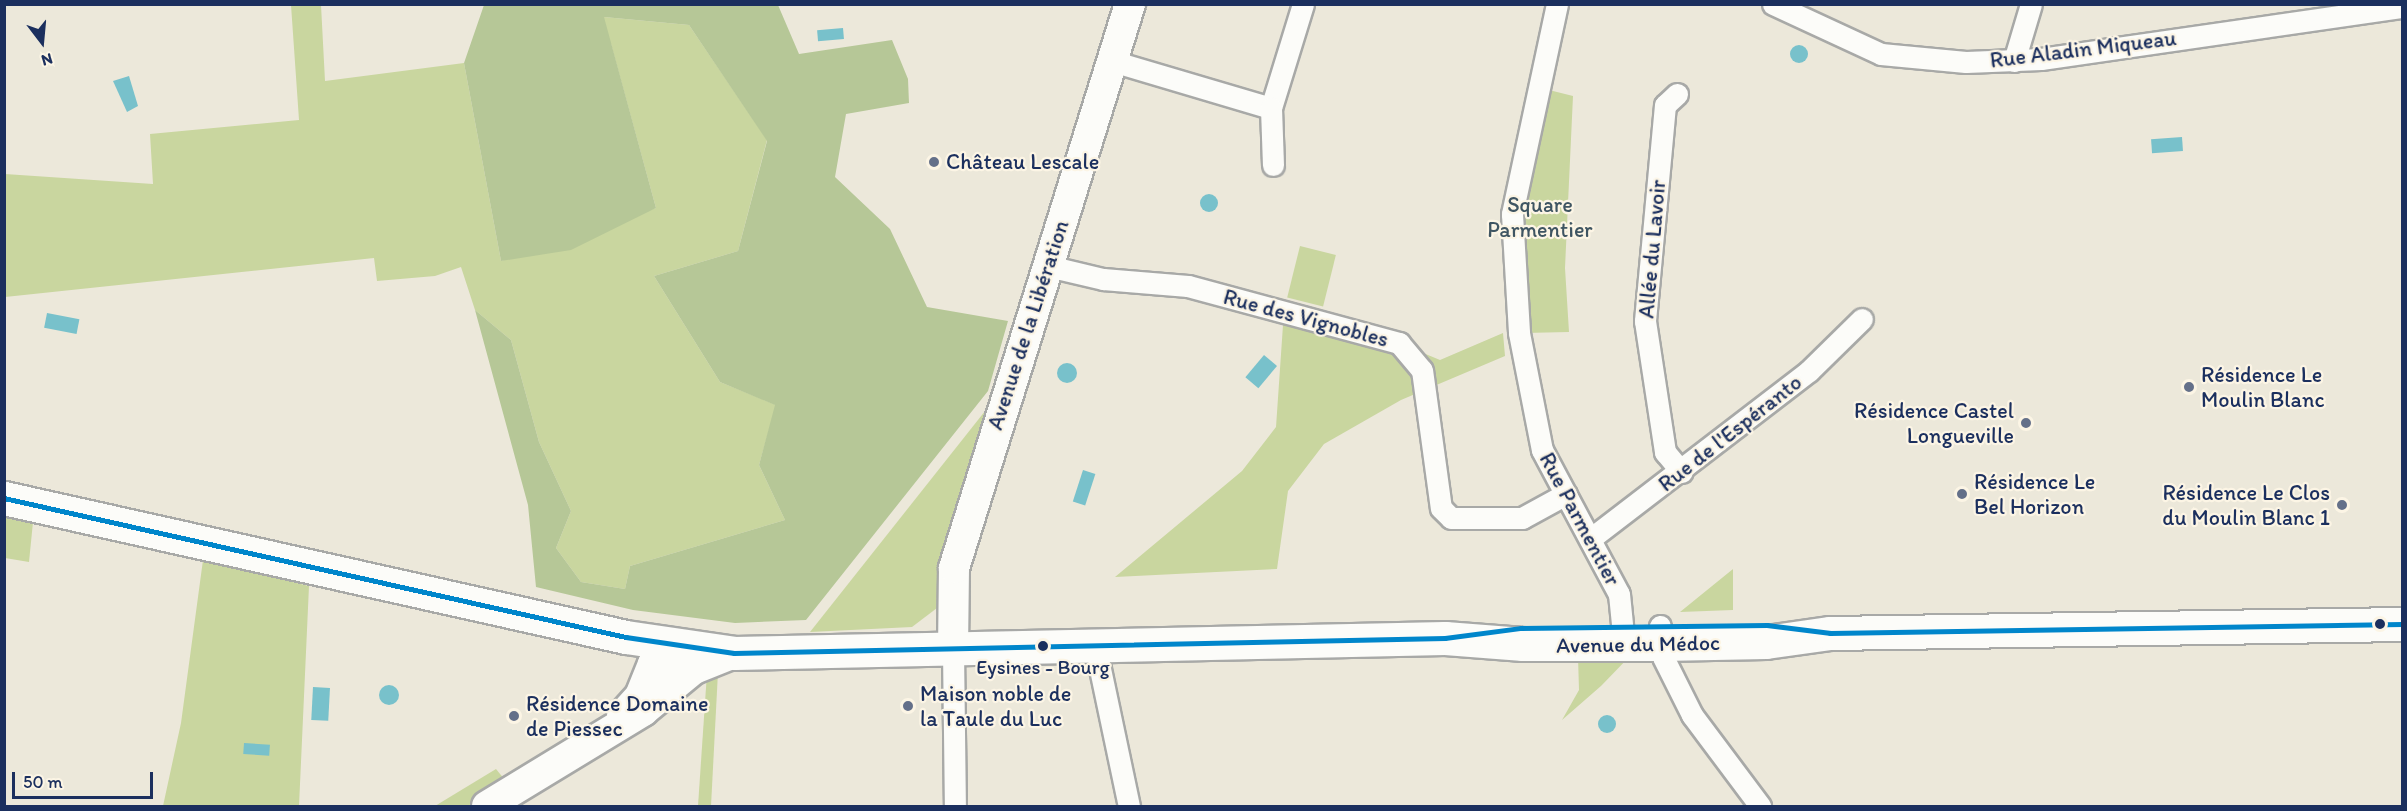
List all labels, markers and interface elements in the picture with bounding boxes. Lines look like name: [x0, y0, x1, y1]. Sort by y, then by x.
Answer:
north arrow: [12, 12, 72, 72]
street label: Rue Aladin Miqueau: [1988, 24, 2178, 74]
text: N: [39, 49, 55, 70]
place label: Château Lescale: [946, 149, 1099, 175]
marker: Château Lescale: [927, 155, 941, 169]
street label: Allée du Lavoir: [1633, 178, 1671, 320]
park label: Square Parmentier: [1487, 191, 1593, 242]
street label: Avenue de la Libération: [982, 217, 1074, 433]
street label: Rue des Vignobles: [1221, 283, 1391, 353]
place label: Résidence Le Moulin Blanc: [2201, 361, 2324, 412]
street label: Rue de l'Espéranto: [1653, 369, 1807, 497]
marker: Résidence Le Moulin Blanc: [2182, 380, 2196, 394]
place label: Résidence Castel Longueville: [1854, 397, 2014, 448]
marker: Résidence Castel Longueville: [2019, 416, 2033, 430]
street label: Rue Parmentier: [1534, 448, 1626, 590]
place label: Résidence Le Bel Horizon: [1974, 468, 2095, 520]
place label: Résidence Le Clos du Moulin Blanc 1: [2162, 479, 2330, 530]
marker: Résidence Le Bel Horizon: [1955, 487, 1969, 501]
marker: Résidence Le Clos du Moulin Blanc 1: [2335, 498, 2349, 512]
unlabelled marker: [2374, 618, 2386, 630]
street label: Avenue du Médoc: [1556, 629, 1720, 659]
marker: Eysines - Bourg: [1037, 640, 1049, 652]
place label: Eysines - Bourg: [976, 655, 1110, 679]
place label: Maison noble de la Taule du Luc: [920, 680, 1071, 732]
place label: Résidence Domaine de Piessec: [526, 690, 709, 742]
marker: Maison noble de la Taule du Luc: [901, 699, 915, 713]
marker: Résidence Domaine de Piessec: [507, 709, 521, 723]
scale bar: [15, 760, 156, 798]
text: 50 m: [23, 771, 63, 793]

